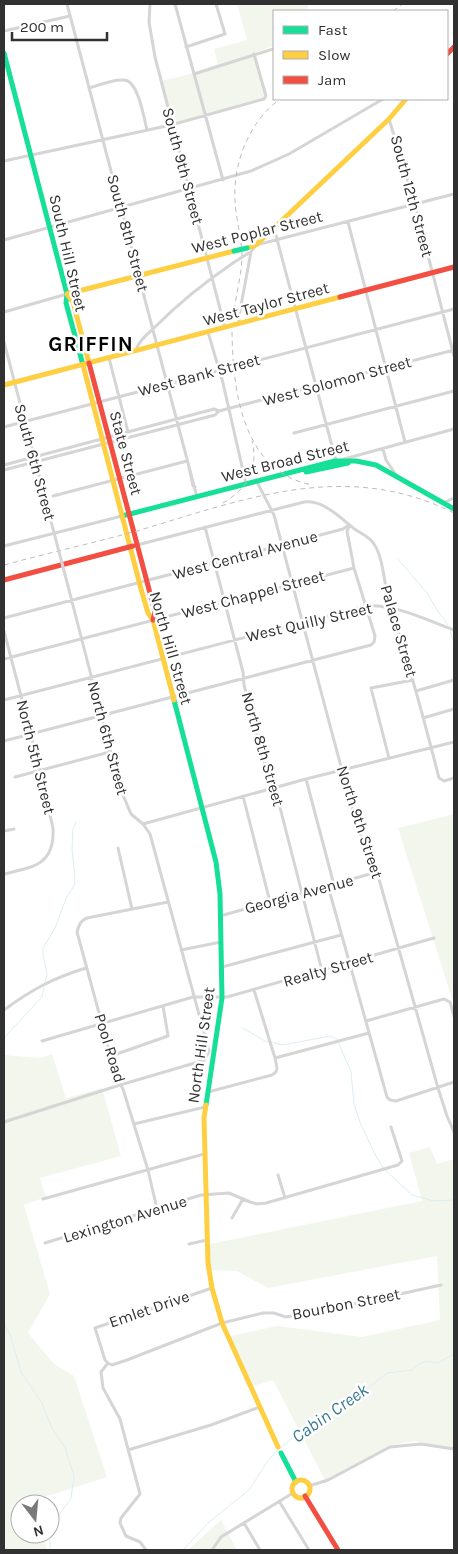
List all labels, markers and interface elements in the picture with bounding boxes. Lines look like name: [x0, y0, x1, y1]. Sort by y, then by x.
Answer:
scale bar: [12, 10, 108, 42]
legend: [273, 10, 448, 100]
text: 200 m: [20, 18, 64, 36]
text: Fast: [318, 21, 348, 39]
text: Slow: [318, 46, 350, 64]
text: Jam: [318, 71, 346, 89]
street label: South 9th Street: [158, 105, 208, 227]
street label: South 12th Street: [387, 133, 437, 259]
street label: South 8th Street: [103, 172, 153, 294]
street label: South Hill Street: [45, 193, 91, 313]
street label: West Poplar Street: [190, 207, 324, 257]
street label: West Taylor Street: [201, 278, 331, 330]
district label: GRIFFIN: [48, 332, 134, 356]
street label: West Bank Street: [136, 350, 262, 400]
street label: West Solomon Street: [261, 352, 413, 410]
street label: South 6th Street: [10, 402, 60, 522]
street label: State Street: [106, 409, 146, 497]
street label: West Broad Street: [219, 436, 351, 486]
street label: West Central Avenue: [170, 526, 320, 584]
street label: West Chappel Street: [179, 566, 327, 622]
street label: Palace Street: [377, 583, 421, 679]
street label: North Hill Street: [146, 589, 196, 707]
street label: West Quilly Street: [244, 598, 374, 646]
street label: North 6th Street: [84, 679, 132, 797]
street label: North 8th Street: [238, 690, 288, 808]
street label: North 5th Street: [13, 698, 59, 816]
street label: North 9th Street: [333, 763, 387, 881]
street label: Georgia Avenue: [243, 870, 355, 918]
street label: Realty Street: [281, 947, 375, 991]
street label: North Hill Street: [183, 986, 219, 1104]
street label: Pool Road: [90, 1011, 130, 1085]
street label: Lexington Avenue: [61, 1191, 189, 1247]
street label: Bourbon Street: [290, 1284, 402, 1324]
street label: Emlet Drive: [106, 1286, 192, 1332]
water label: Cabin Creek: [287, 1378, 373, 1447]
north arrow: [10, 1494, 60, 1544]
text: N: [31, 1521, 46, 1541]

